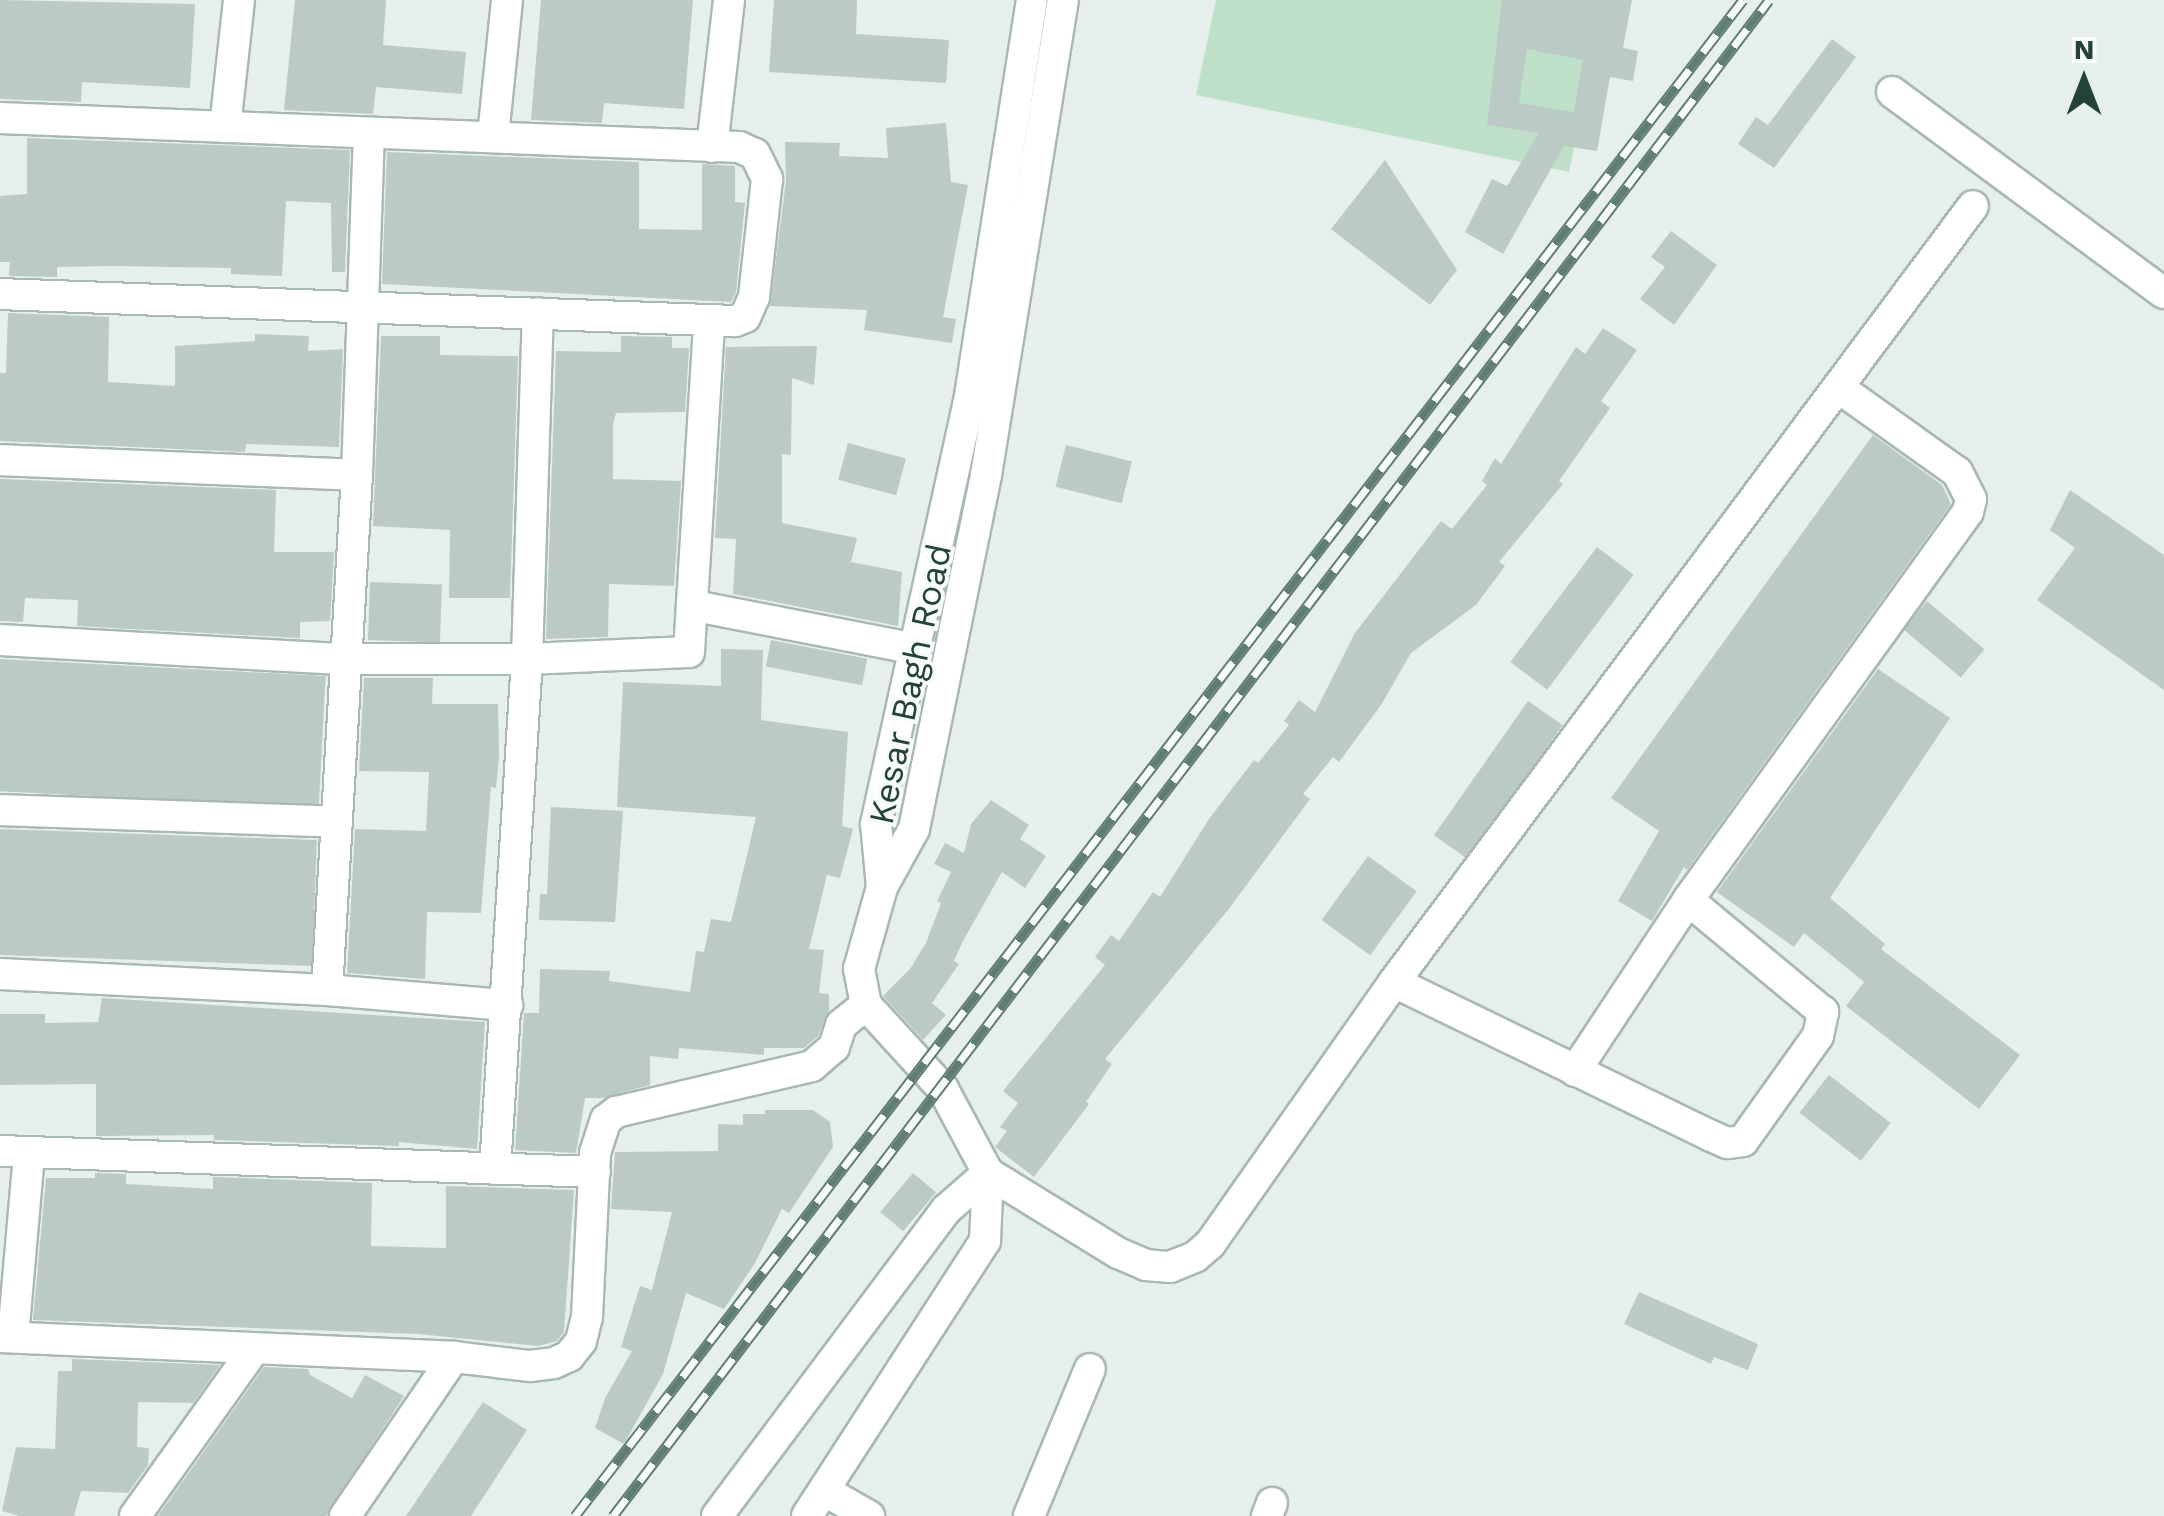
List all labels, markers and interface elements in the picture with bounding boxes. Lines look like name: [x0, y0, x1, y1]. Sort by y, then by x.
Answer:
north arrow: [2034, 30, 2134, 130]
text: N: [2074, 33, 2094, 66]
street label: Kesar Bagh Road: [860, 540, 960, 828]

